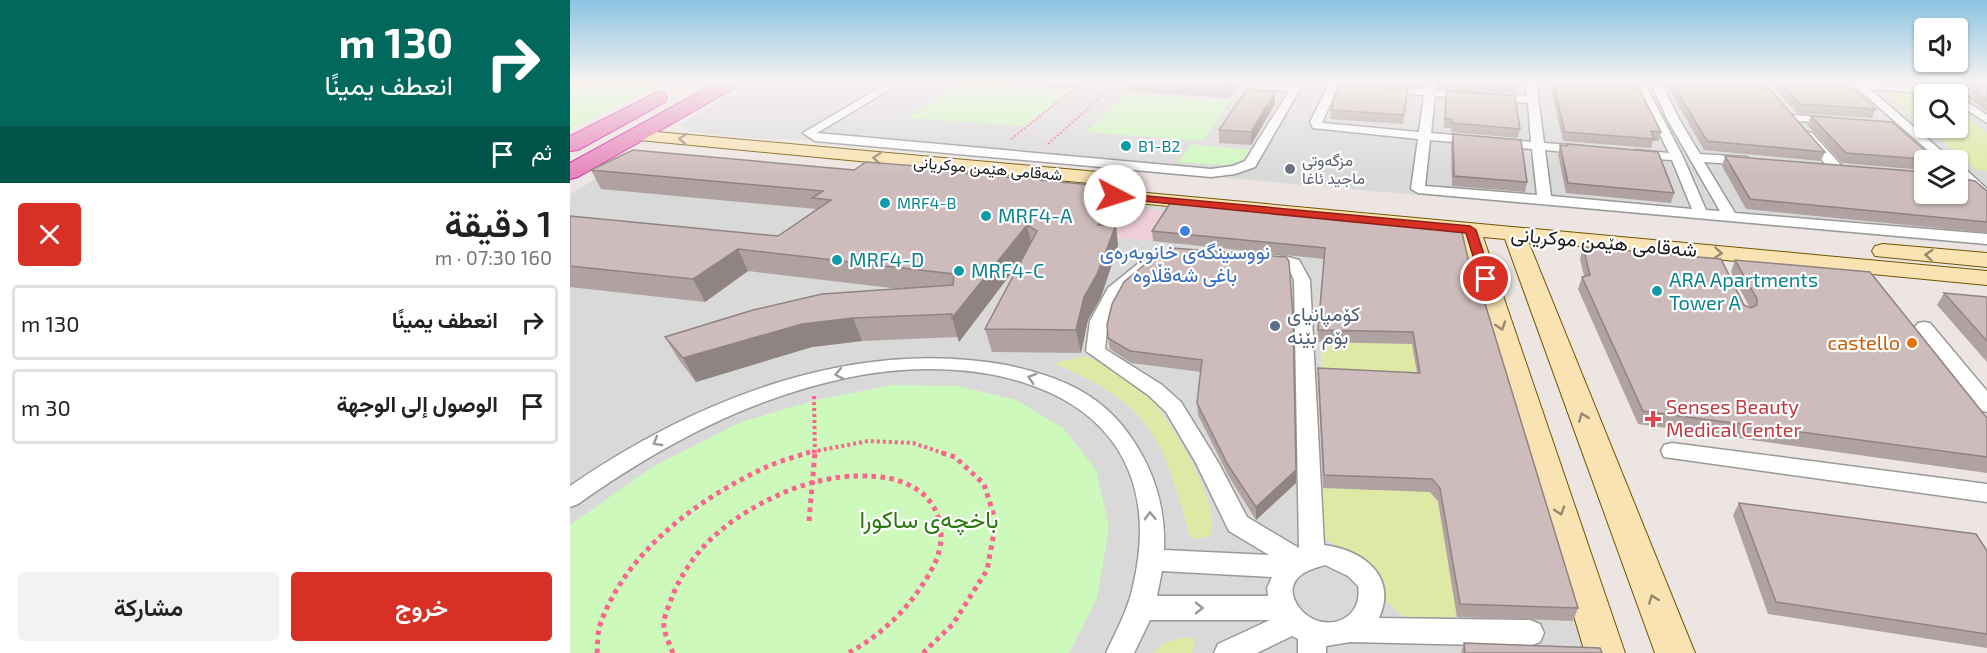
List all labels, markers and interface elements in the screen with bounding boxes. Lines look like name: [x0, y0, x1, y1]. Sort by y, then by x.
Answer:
text: 130 m: [338, 16, 453, 66]
map controls: [1914, 18, 1968, 204]
button: sound: [1914, 18, 1968, 72]
icon: right: [474, 24, 552, 102]
text: انعطف يمينًا: [324, 68, 453, 100]
button: search: [1914, 84, 1968, 138]
one-way arrow: [679, 133, 688, 146]
place label: B1-B2: [1138, 136, 1180, 155]
icon: arrive: [486, 138, 519, 171]
text: ثم: [531, 138, 552, 164]
marker: B1-B2: [1119, 139, 1133, 153]
place label: مزگەوتی ماجید ئاغا: [1302, 150, 1365, 188]
button: layers: [1914, 150, 1968, 204]
one-way arrow: [873, 152, 882, 165]
street label: شەقامی هێمن موکریانی: [913, 152, 1063, 185]
marker: مزگەوتی ماجید ئاغا: [1283, 162, 1297, 176]
position arrow: [1083, 164, 1147, 228]
place label: MRF4-B: [897, 193, 957, 212]
marker: MRF4-B: [878, 196, 892, 210]
text: 1 دقيقة: [445, 201, 552, 244]
button: close: [18, 203, 81, 266]
place label: MRF4-A: [998, 203, 1073, 227]
marker: MRF4-A: [979, 209, 993, 223]
street label: شەقامی هێمن موکریانی: [1510, 221, 1698, 263]
marker: نووسینگەی خانوبەرەی باغی شەقڵاوە: [1178, 224, 1192, 238]
place label: نووسینگەی خانوبەرەی باغی شەقڵاوە: [1100, 239, 1270, 288]
text: 160 m · 07:30: [435, 245, 552, 269]
one-way arrow: [1714, 246, 1723, 259]
place label: MRF4-D: [849, 247, 924, 271]
one-way arrow: [1924, 249, 1933, 262]
marker: MRF4-D: [830, 253, 844, 267]
pin: [1460, 253, 1511, 304]
place label: MRF4-C: [971, 258, 1044, 282]
icon: arrive: [1469, 262, 1502, 295]
marker: MRF4-C: [952, 264, 966, 278]
place label: ARA Apartments Tower A: [1669, 267, 1818, 314]
marker: ARA Apartments Tower A: [1650, 284, 1664, 298]
place label: کۆمپانیای بۆم بێنە: [1287, 301, 1360, 350]
text: انعطف يمينًا: [392, 306, 498, 332]
icon: right: [516, 306, 549, 339]
text: 130 m: [21, 310, 79, 336]
marker: کۆمپانیای بۆم بێنە: [1268, 319, 1282, 333]
one-way arrow: [1494, 320, 1506, 331]
place label: castello: [1827, 330, 1900, 354]
marker: castello: [1905, 336, 1919, 350]
one-way arrow: [835, 367, 845, 380]
one-way arrow: [1027, 372, 1038, 385]
text: الوصول إلى الوجهة: [336, 390, 498, 416]
icon: arrive: [516, 390, 549, 423]
text: 30 m: [21, 394, 71, 420]
place label: Senses Beauty Medical Center: [1666, 394, 1802, 441]
marker: Senses Beauty Medical Center: [1644, 410, 1662, 428]
one-way arrow: [1578, 412, 1591, 422]
one-way arrow: [653, 435, 664, 446]
park label: باخچەی ساکورا: [859, 504, 999, 536]
one-way arrow: [1553, 505, 1565, 516]
one-way arrow: [1144, 512, 1156, 521]
button: مشاركة: [18, 572, 279, 641]
button: خروج: [291, 572, 552, 641]
one-way arrow: [1648, 594, 1661, 604]
one-way arrow: [1195, 602, 1204, 614]

